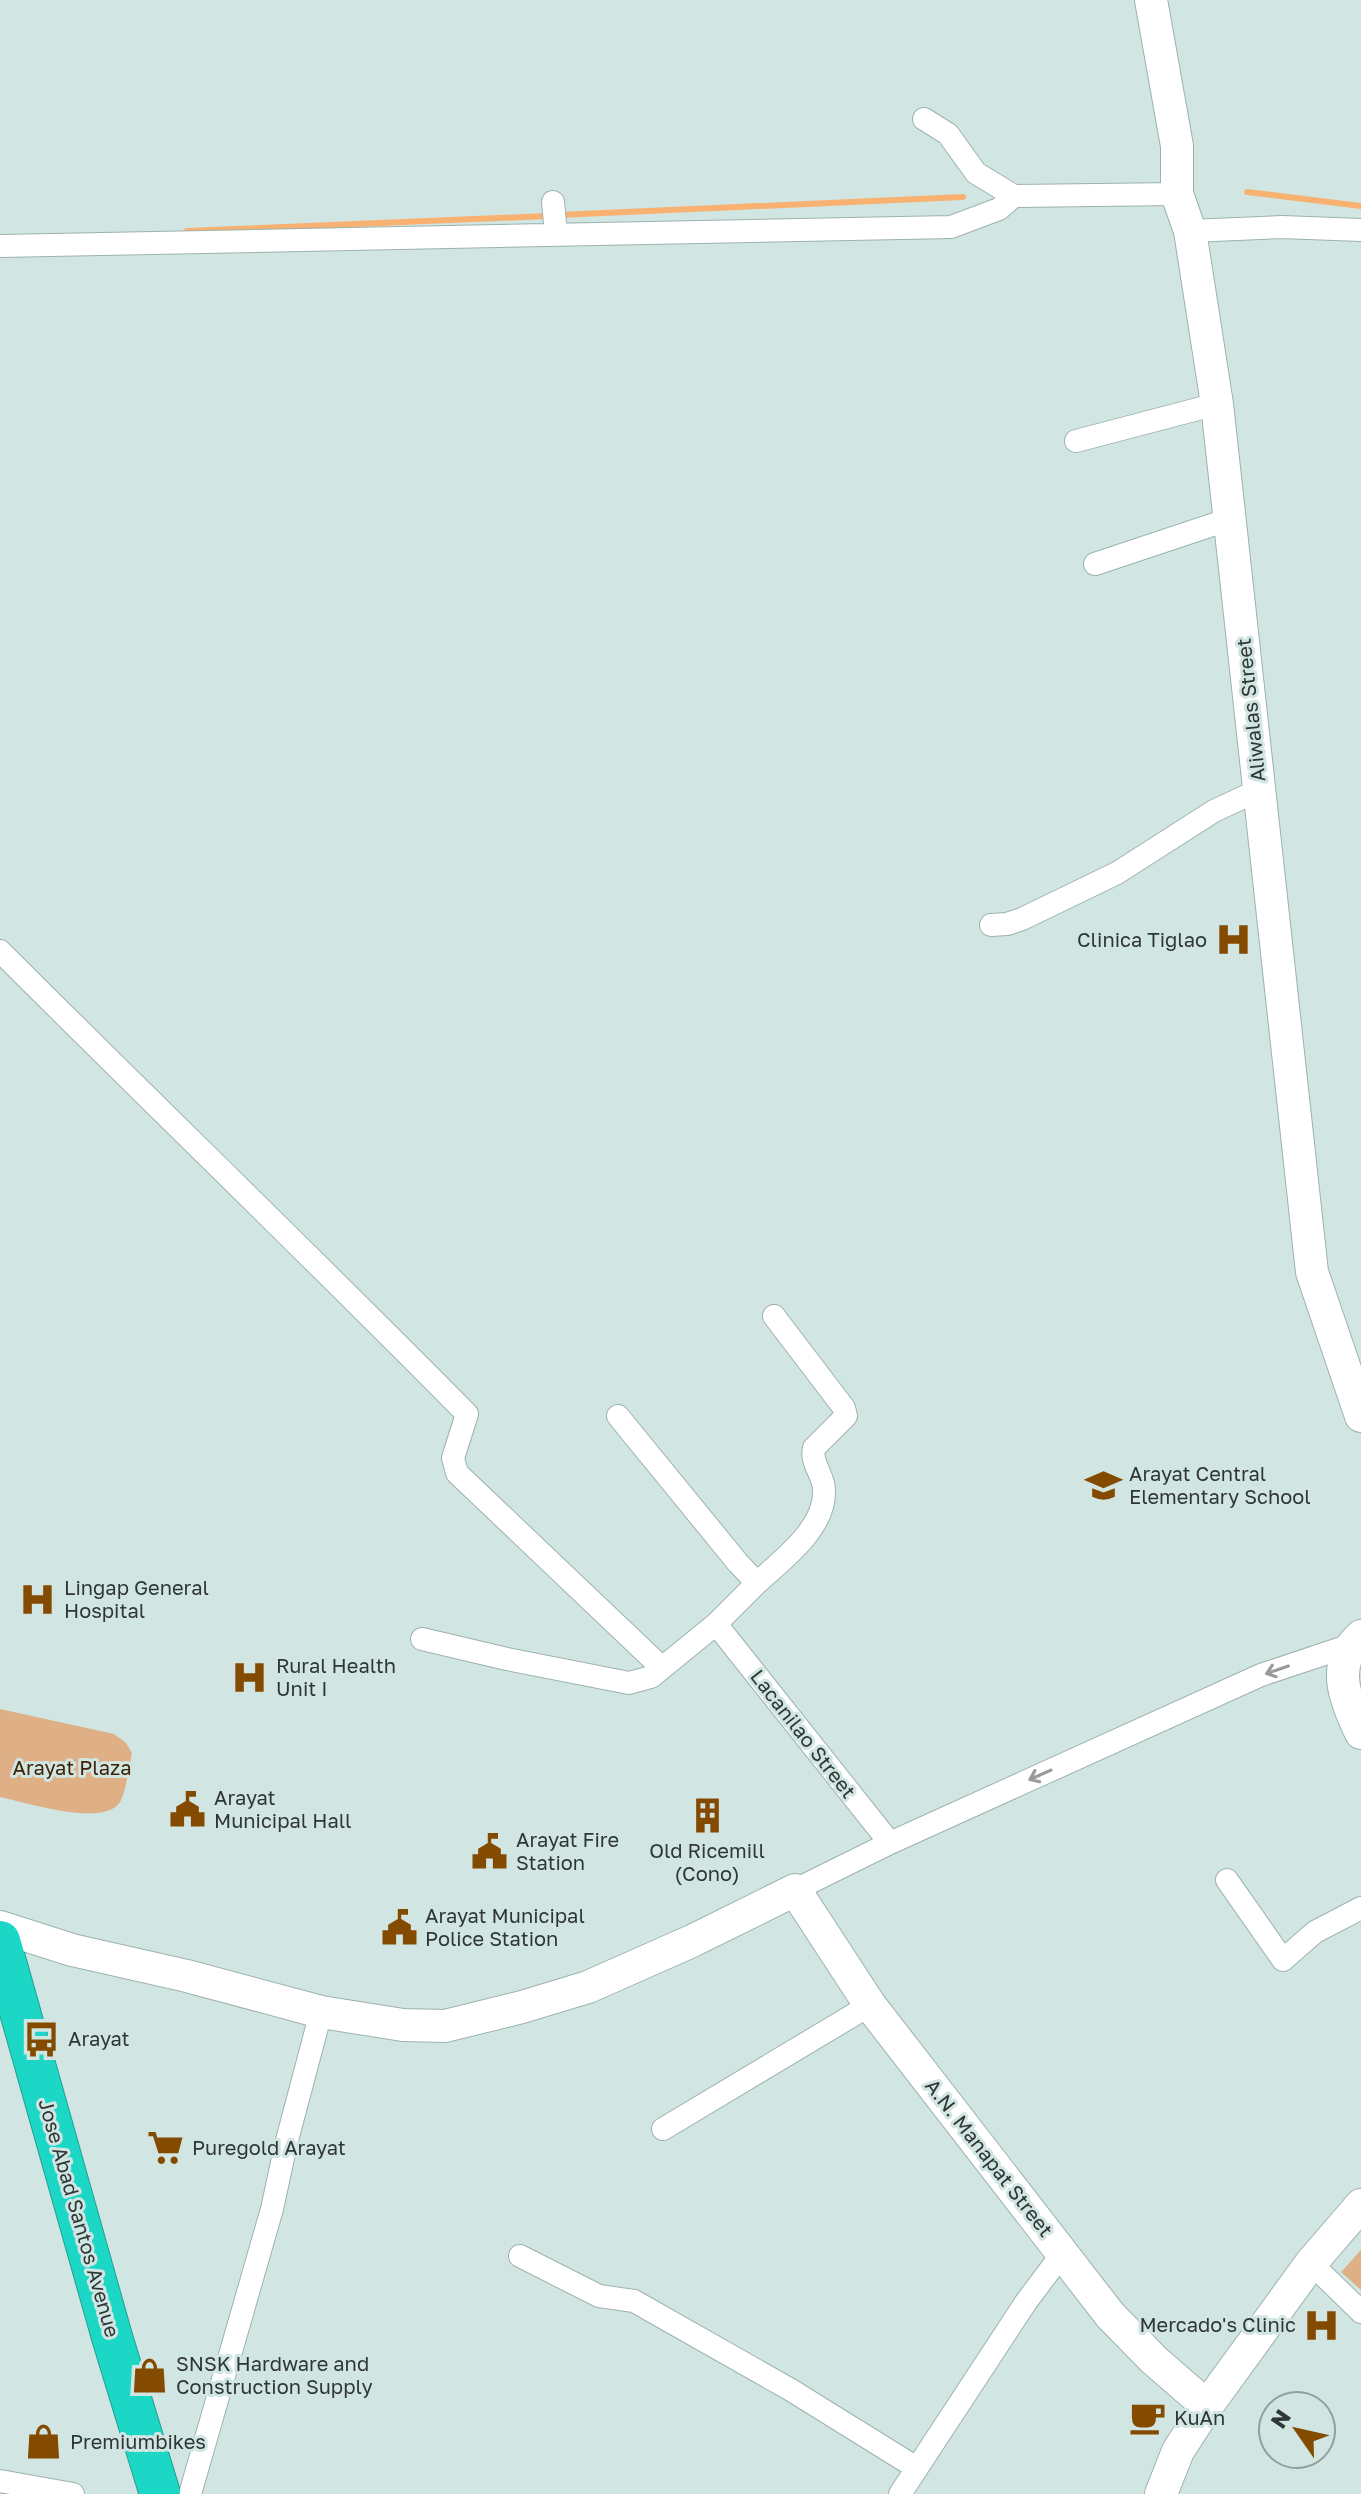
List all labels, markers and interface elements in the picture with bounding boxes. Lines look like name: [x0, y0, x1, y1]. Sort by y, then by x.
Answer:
street label: Aliwalas Street: [1231, 637, 1269, 783]
hospital icon: Clinica Tiglao: [1214, 921, 1252, 959]
place label: Clinica Tiglao: [1077, 927, 1207, 951]
place label: Arayat Central Elementary School: [1129, 1461, 1311, 1508]
school or university icon: Arayat Central Elementary School: [1084, 1467, 1122, 1505]
place label: Lingap General Hospital: [64, 1575, 209, 1622]
hospital icon: Lingap General Hospital: [19, 1581, 57, 1619]
place label: Rural Health Unit I: [276, 1653, 396, 1700]
hospital icon: Rural Health Unit I: [231, 1659, 269, 1697]
one-way arrow: [1265, 1663, 1290, 1678]
street label: Lacanilao Street: [746, 1664, 861, 1803]
park label: Arayat Plaza: [13, 1755, 131, 1779]
one-way arrow: [1028, 1769, 1053, 1784]
place label: Arayat Municipal Hall: [214, 1785, 352, 1832]
public building icon: Arayat Municipal Hall: [169, 1791, 207, 1829]
building icon: Old Ricemill (Cono): [688, 1797, 726, 1835]
place label: Arayat Fire Station: [516, 1827, 619, 1874]
public building icon: Arayat Fire Station: [471, 1833, 509, 1871]
place label: Old Ricemill (Cono): [649, 1838, 765, 1885]
place label: Arayat Municipal Police Station: [425, 1903, 585, 1950]
public building icon: Arayat Municipal Police Station: [380, 1908, 418, 1946]
bus stop icon: Arayat: [23, 2020, 61, 2058]
place label: Arayat: [68, 2026, 130, 2050]
street label: A.N. Manapat Street: [921, 2074, 1059, 2241]
street label: Jose Abad Santos Avenue: [34, 2096, 126, 2340]
supermarket icon: Puregold Arayat: [147, 2129, 185, 2167]
place label: Puregold Arayat: [192, 2135, 346, 2159]
hospital icon: Mercado's Clinic: [1303, 2306, 1341, 2344]
place label: Mercado's Clinic: [1139, 2312, 1296, 2336]
place label: SNSK Hardware and Construction Supply: [176, 2351, 373, 2398]
shop icon: SNSK Hardware and Construction Supply: [131, 2357, 169, 2395]
north arrow: [1257, 2390, 1337, 2470]
cafe icon: KuAn: [1129, 2399, 1167, 2437]
text: N: [1264, 2404, 1296, 2433]
place label: KuAn: [1174, 2405, 1225, 2429]
shop icon: Premiumbikes: [25, 2423, 63, 2461]
place label: Premiumbikes: [70, 2429, 206, 2453]

